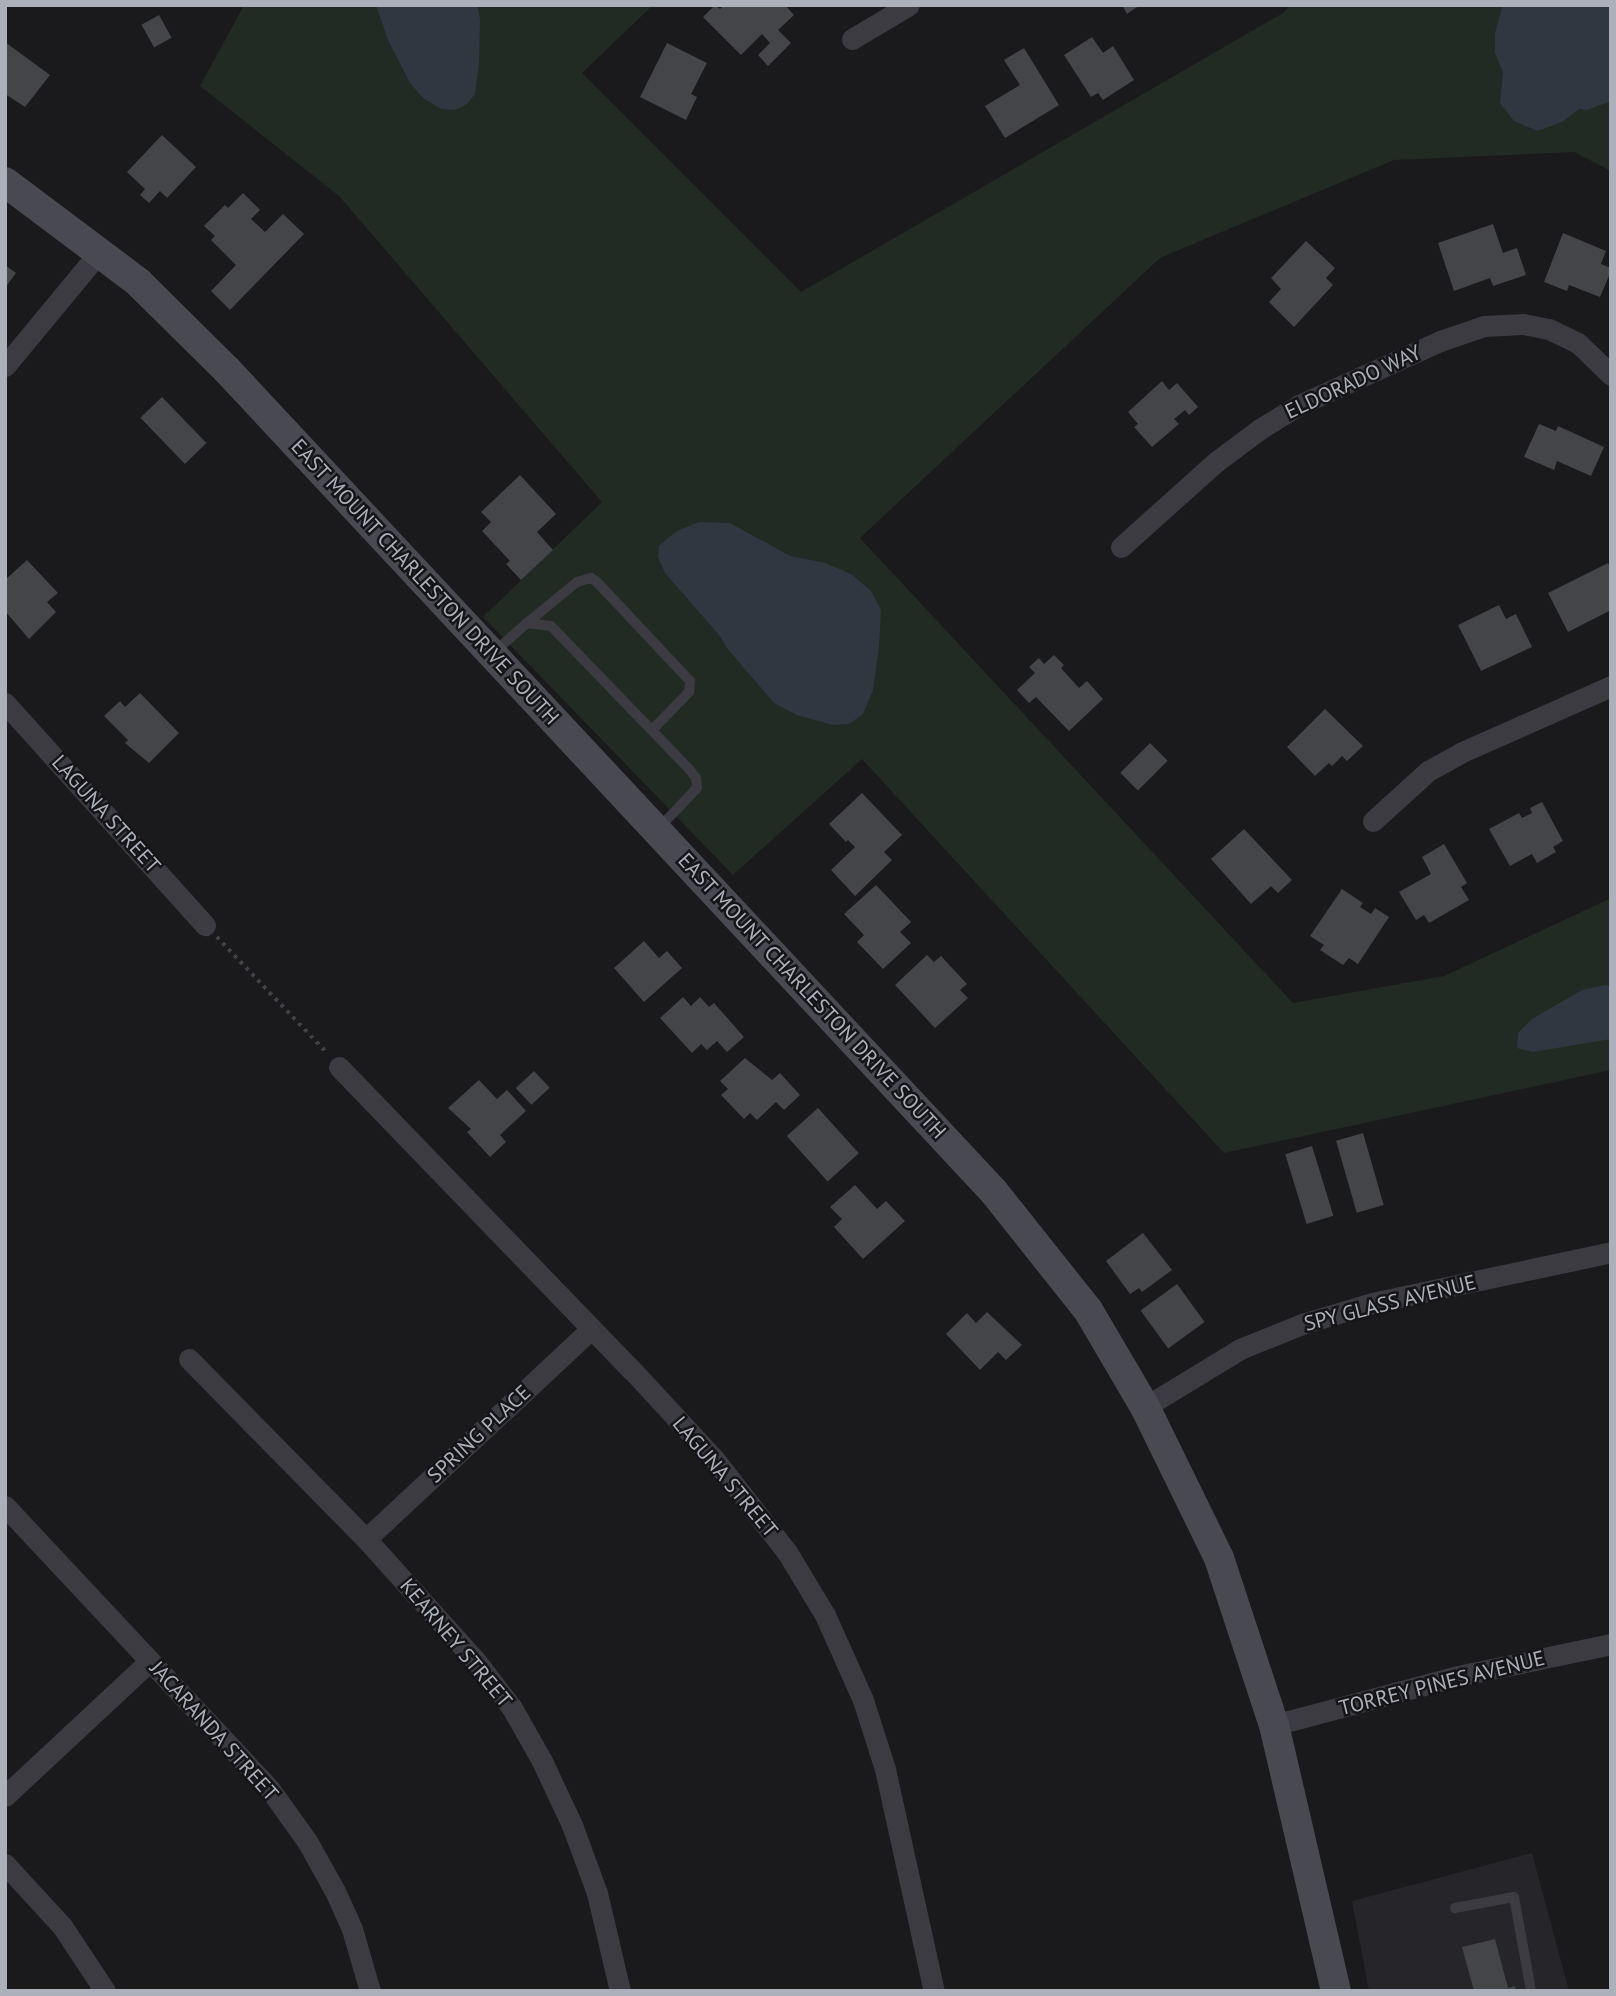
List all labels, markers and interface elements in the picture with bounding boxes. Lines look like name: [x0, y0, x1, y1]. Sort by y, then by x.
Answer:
street label: ELDORADO WAY: [1281, 339, 1425, 425]
street label: EAST MOUNT CHARLESTON DRIVE SOUTH: [285, 433, 565, 731]
street label: LAGUNA STREET: [46, 750, 166, 878]
street label: EAST MOUNT CHARLESTON DRIVE SOUTH: [672, 847, 952, 1145]
street label: SPY GLASS AVENUE: [1301, 1269, 1479, 1337]
street label: SPRING PLACE: [422, 1380, 536, 1488]
street label: LAGUNA STREET: [667, 1411, 783, 1543]
street label: KEARNEY STREET: [395, 1573, 517, 1713]
street label: TORREY PINES AVENUE: [1336, 1645, 1548, 1721]
street label: JACARANDA STREET: [144, 1656, 284, 1806]

